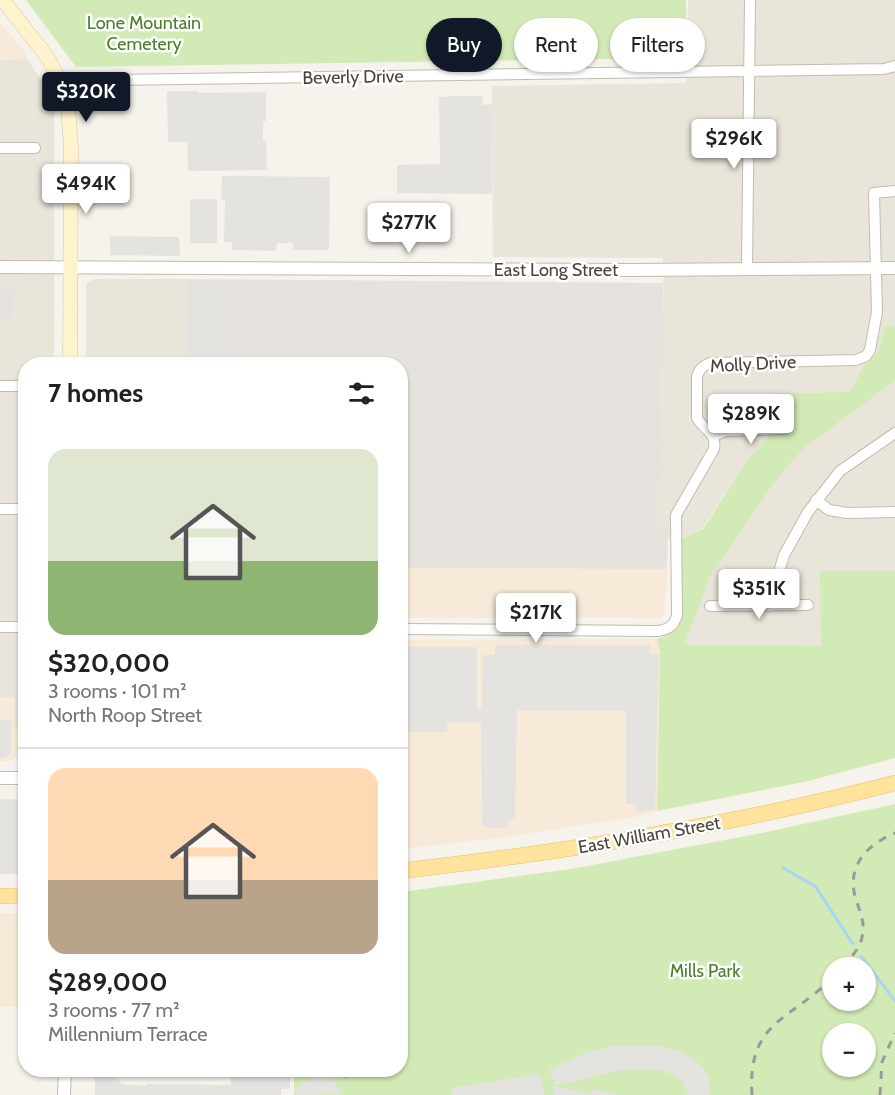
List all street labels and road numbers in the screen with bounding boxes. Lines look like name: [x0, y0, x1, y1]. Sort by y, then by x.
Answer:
street label: Beverly Drive: [302, 65, 404, 89]
street label: East Long Street: [494, 259, 618, 281]
street label: Molly Drive: [709, 351, 797, 377]
street label: East William Street: [576, 812, 722, 858]

